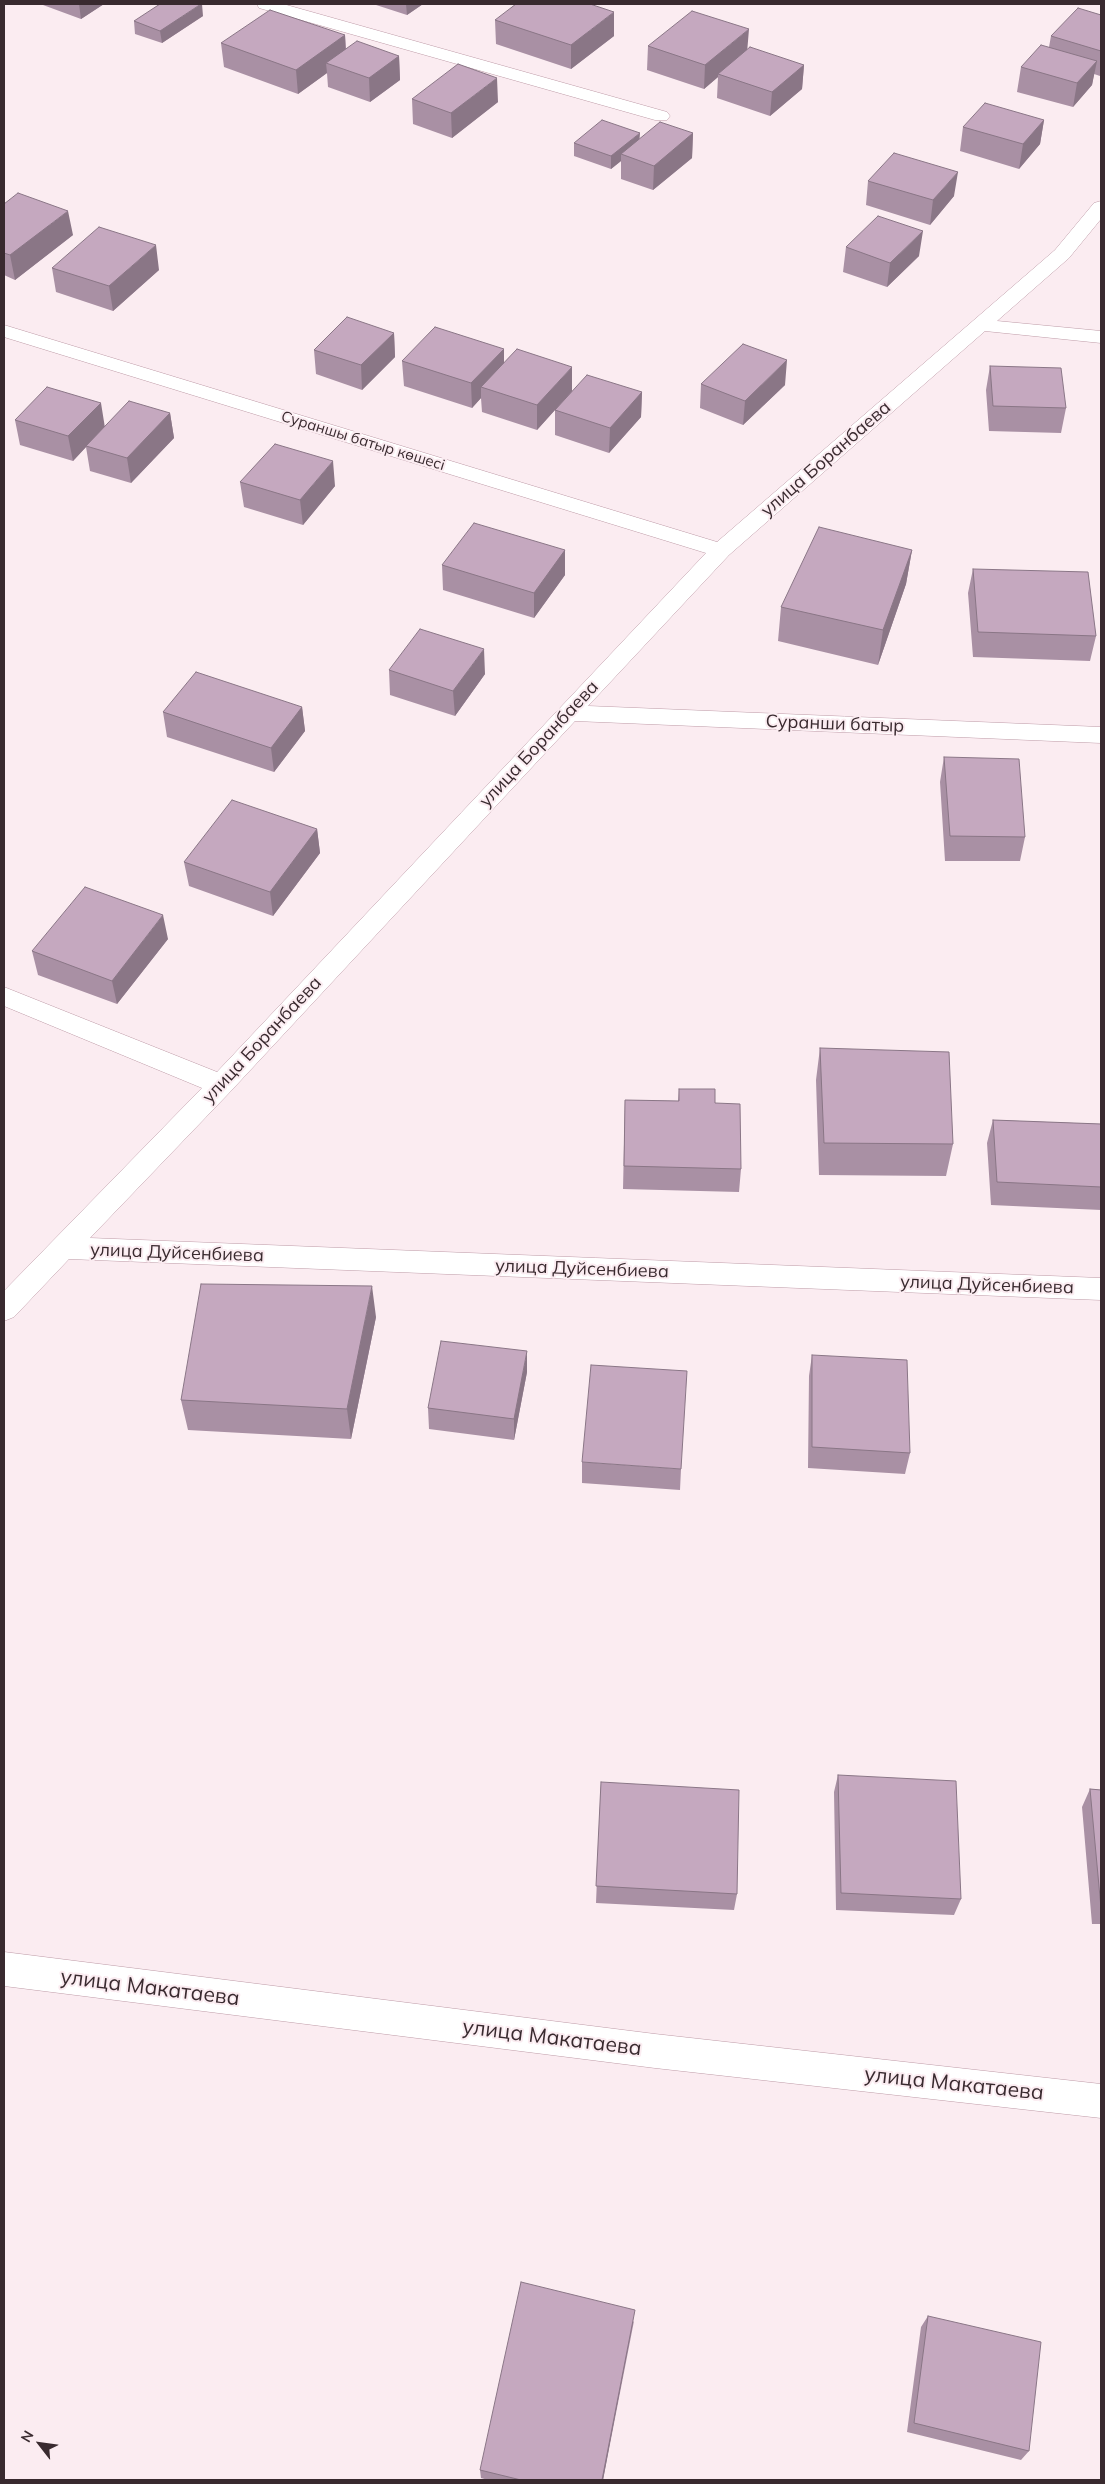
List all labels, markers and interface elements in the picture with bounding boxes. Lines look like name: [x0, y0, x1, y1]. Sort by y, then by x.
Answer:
street label: улица Боранбаева: [757, 397, 895, 521]
street label: Сураншы батыр көшесі: [279, 407, 447, 475]
street label: улица Боранбаева: [475, 676, 603, 812]
street label: Суранши батыр: [765, 711, 905, 737]
street label: улица Боранбаева: [198, 972, 326, 1108]
street label: улица Дуйсенбиева: [90, 1239, 264, 1267]
street label: улица Дуйсенбиева: [495, 1255, 669, 1283]
street label: улица Дуйсенбиева: [900, 1271, 1074, 1299]
street label: улица Макатаева: [59, 1965, 241, 2011]
street label: улица Макатаева: [461, 2015, 643, 2061]
street label: улица Макатаева: [863, 2062, 1045, 2106]
north arrow: [15, 2419, 65, 2469]
text: N: [17, 2427, 37, 2446]

